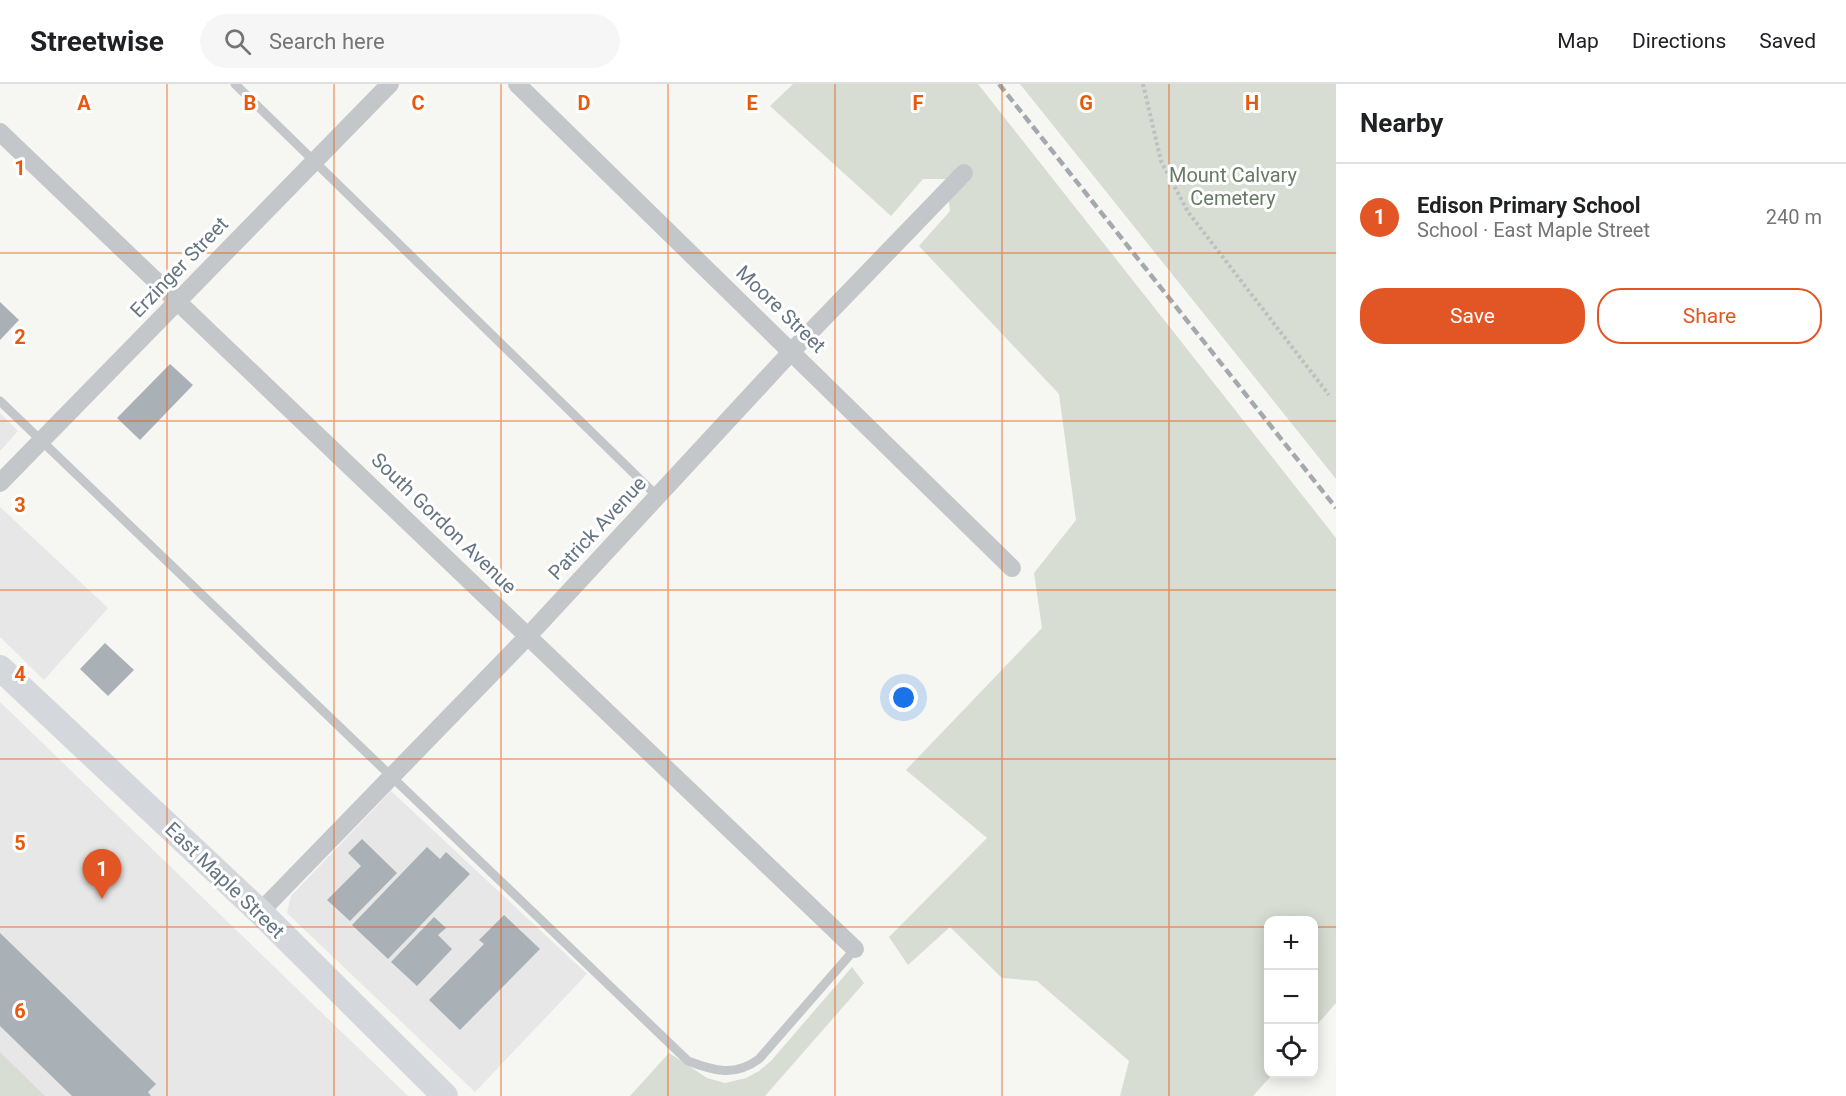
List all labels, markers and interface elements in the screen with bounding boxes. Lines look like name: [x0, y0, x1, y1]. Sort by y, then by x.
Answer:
search box: [200, 14, 620, 68]
text: Streetwise: [30, 25, 164, 58]
icon: search: [221, 25, 254, 58]
text: Search here: [269, 29, 385, 54]
text: Map: [1557, 29, 1599, 53]
text: Directions: [1632, 29, 1726, 53]
text: Saved: [1759, 29, 1816, 53]
text: A: [77, 91, 91, 115]
text: B: [244, 91, 256, 115]
text: C: [411, 91, 425, 115]
text: D: [578, 91, 591, 115]
text: E: [746, 91, 758, 115]
text: F: [913, 91, 924, 115]
text: G: [1079, 91, 1093, 115]
text: H: [1245, 91, 1259, 115]
text: Nearby: [1360, 108, 1443, 138]
text: 1: [14, 156, 26, 180]
park label: Mount Calvary Cemetery: [1169, 163, 1298, 210]
text: Edison Primary School: [1417, 193, 1641, 218]
text: 1: [1374, 205, 1385, 229]
text: 240 m: [1766, 205, 1822, 229]
street label: Erzinger Street: [125, 212, 233, 322]
text: School · East Maple Street: [1417, 218, 1650, 242]
street label: Moore Street: [731, 260, 831, 358]
button: Save: [1360, 288, 1585, 344]
button: Share: [1597, 288, 1822, 344]
text: 2: [14, 325, 26, 349]
street label: South Gordon Avenue: [366, 447, 522, 599]
street label: Patrick Avenue: [543, 471, 651, 585]
text: 3: [14, 493, 26, 517]
text: 4: [14, 662, 26, 686]
your location: [889, 683, 918, 712]
street label: East Maple Street: [160, 817, 290, 943]
text: 5: [14, 831, 26, 855]
pin: 1: [82, 850, 122, 899]
map controls: [1264, 916, 1318, 1078]
button: +: [1264, 916, 1318, 970]
button: −: [1264, 970, 1318, 1024]
text: 6: [14, 999, 26, 1023]
button: locate: [1264, 1024, 1318, 1078]

